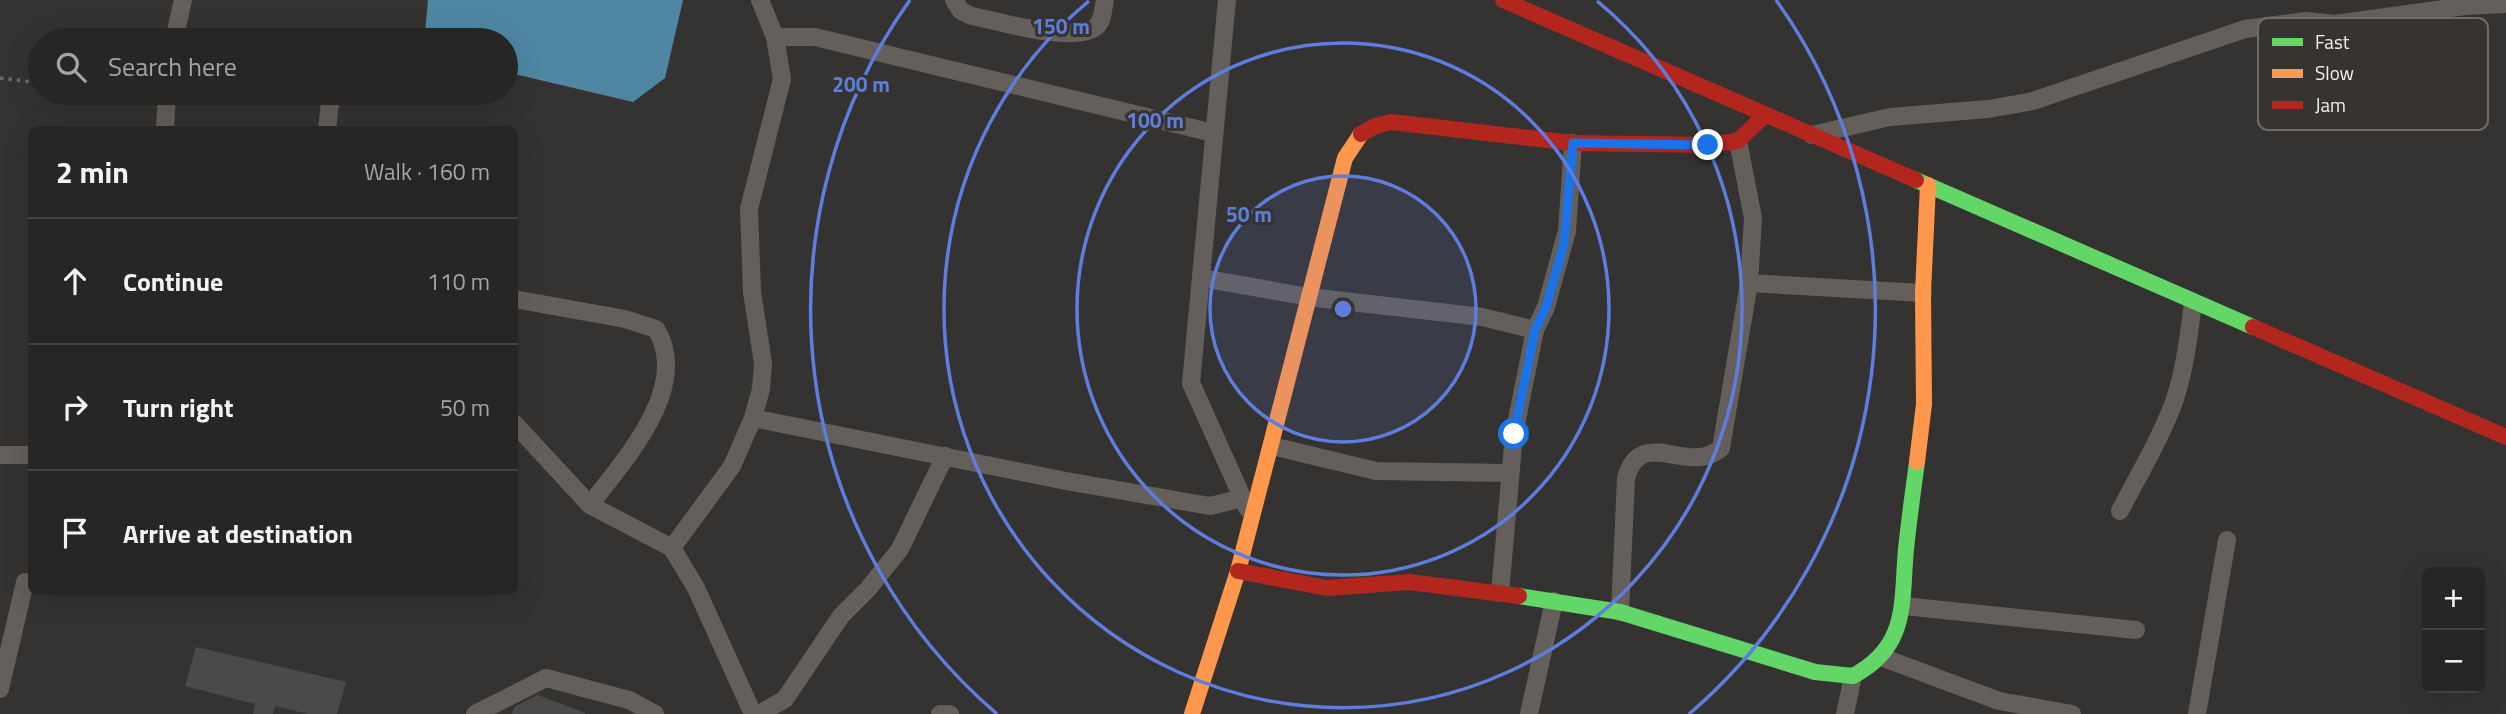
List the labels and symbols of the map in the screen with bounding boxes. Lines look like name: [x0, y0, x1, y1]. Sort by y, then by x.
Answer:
text: 150 m: [1032, 10, 1090, 42]
legend: [2258, 18, 2488, 130]
text: Fast: [2315, 27, 2350, 56]
text: Slow: [2315, 58, 2354, 87]
text: 200 m: [832, 68, 890, 100]
text: Jam: [2315, 90, 2346, 119]
text: 100 m: [1126, 104, 1184, 136]
route end: [1692, 129, 1723, 160]
text: 50 m: [1226, 198, 1272, 230]
centre of rings: [1331, 297, 1355, 321]
route start: [1498, 418, 1529, 449]

